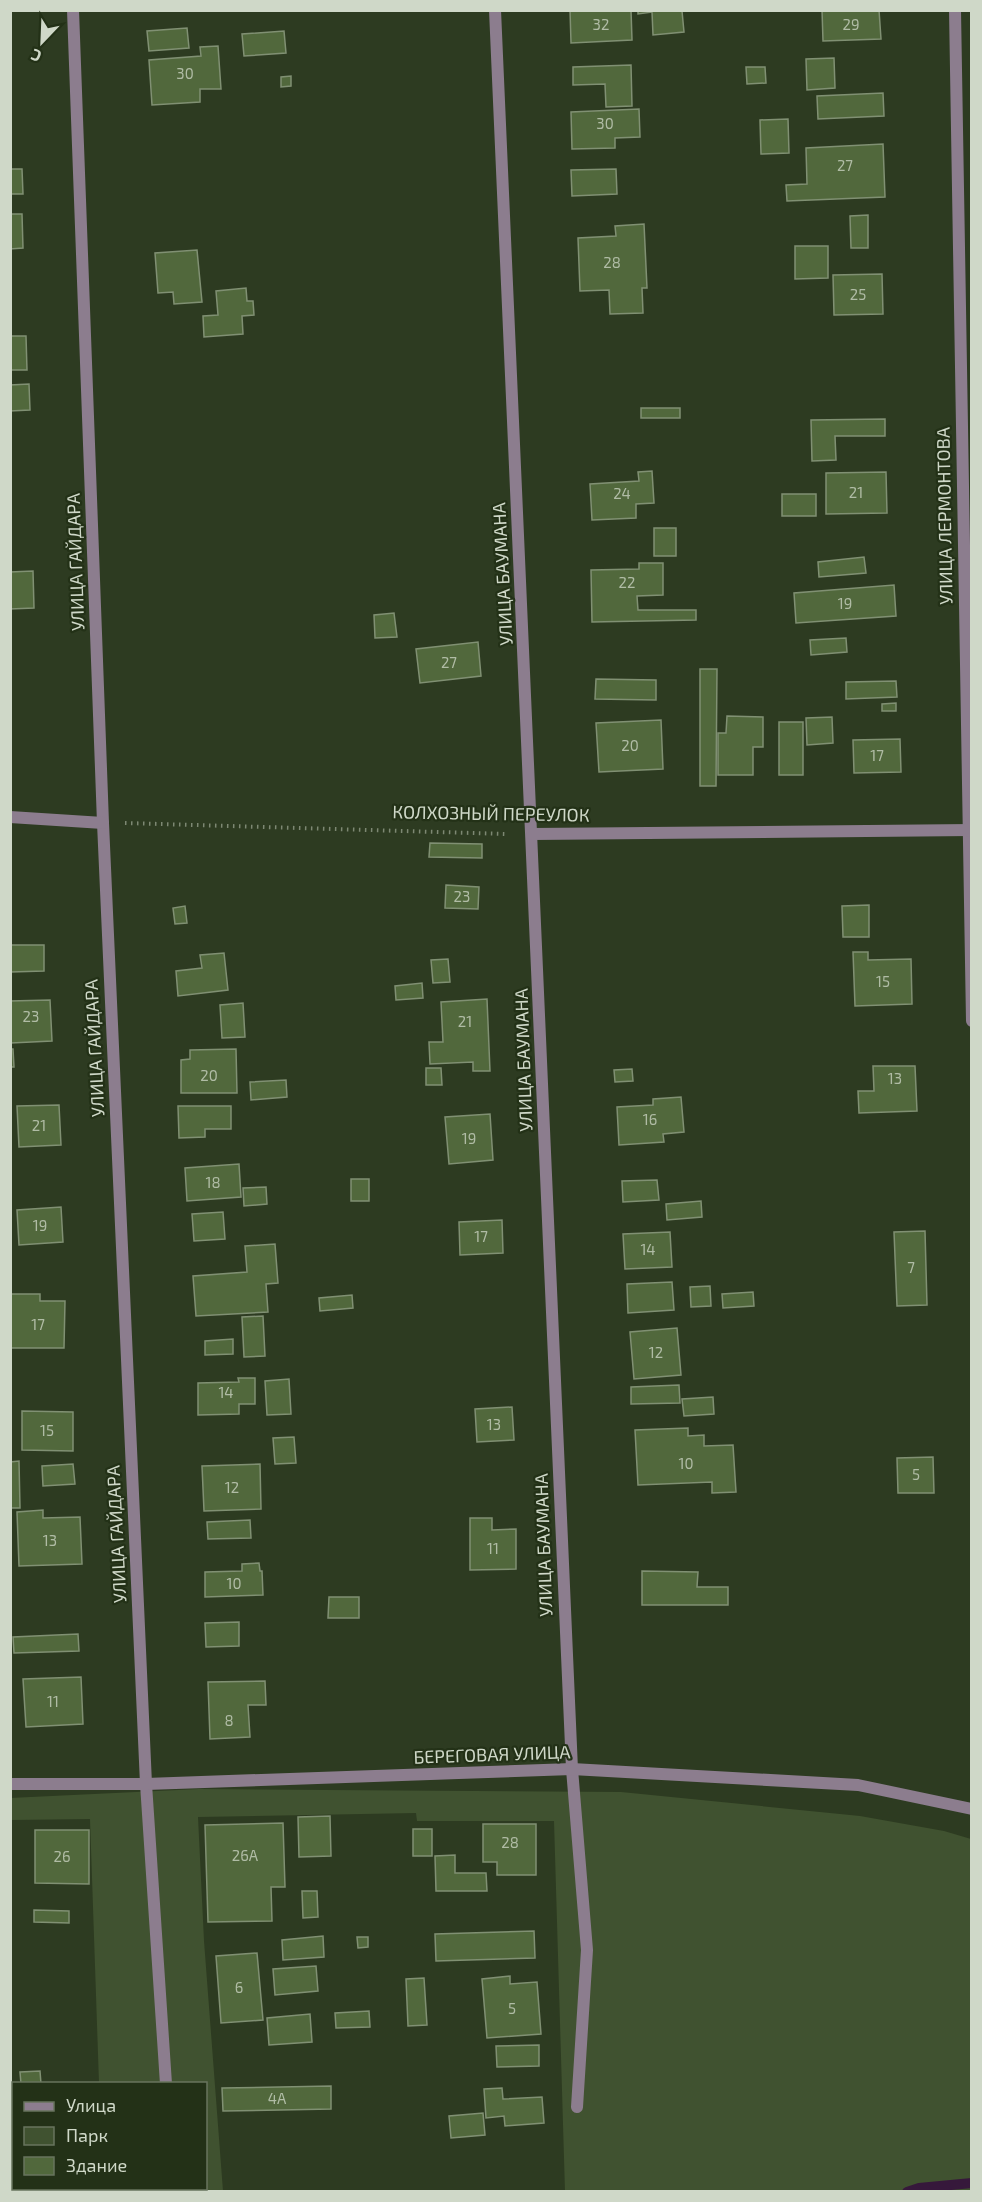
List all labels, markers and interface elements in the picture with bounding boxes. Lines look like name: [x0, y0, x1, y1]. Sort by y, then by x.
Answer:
north arrow: [12, 12, 72, 72]
house number: 32: [593, 15, 609, 33]
house number: 29: [842, 15, 860, 33]
text: С: [28, 46, 44, 67]
house number: 30: [176, 64, 194, 82]
house number: 30: [596, 114, 614, 132]
house number: 27: [837, 156, 853, 174]
house number: 28: [603, 253, 621, 271]
house number: 25: [850, 285, 866, 303]
street label: УЛИЦА ЛЕРМОНТОВА: [931, 426, 957, 605]
house number: 21: [849, 483, 863, 501]
house number: 24: [613, 484, 631, 502]
street label: УЛИЦА ГАЙДАРА: [62, 492, 88, 631]
street label: УЛИЦА БАУМАНА: [487, 501, 517, 646]
house number: 22: [619, 573, 635, 591]
house number: 19: [838, 594, 852, 612]
house number: 27: [441, 653, 457, 671]
house number: 20: [621, 736, 639, 754]
house number: 17: [870, 746, 884, 764]
street label: КОЛХОЗНЫЙ ПЕРЕУЛОК: [392, 800, 590, 826]
house number: 23: [454, 887, 470, 905]
house number: 15: [876, 972, 890, 990]
street label: УЛИЦА ГАЙДАРА: [79, 978, 109, 1118]
street label: УЛИЦА БАУМАНА: [509, 987, 536, 1132]
house number: 23: [23, 1007, 39, 1025]
house number: 21: [458, 1012, 472, 1030]
house number: 20: [200, 1066, 218, 1084]
house number: 13: [888, 1069, 902, 1087]
house number: 16: [643, 1110, 657, 1128]
house number: 21: [32, 1116, 46, 1134]
house number: 19: [462, 1129, 476, 1147]
house number: 18: [205, 1173, 221, 1191]
house number: 19: [33, 1216, 47, 1234]
house number: 17: [474, 1227, 488, 1245]
house number: 14: [640, 1240, 656, 1258]
house number: 7: [907, 1258, 915, 1276]
house number: 17: [31, 1315, 45, 1333]
house number: 12: [649, 1343, 663, 1361]
house number: 14: [218, 1383, 234, 1401]
house number: 13: [487, 1415, 501, 1433]
house number: 15: [40, 1421, 54, 1439]
house number: 10: [678, 1454, 694, 1472]
street label: УЛИЦА ГАЙДАРА: [101, 1464, 131, 1604]
house number: 5: [912, 1465, 920, 1483]
street label: УЛИЦА БАУМАНА: [529, 1472, 556, 1617]
house number: 12: [225, 1478, 239, 1496]
house number: 13: [43, 1531, 57, 1549]
house number: 11: [487, 1539, 499, 1557]
house number: 10: [226, 1574, 242, 1592]
house number: 11: [47, 1692, 59, 1710]
house number: 8: [224, 1711, 234, 1729]
street label: БЕРЕГОВАЯ УЛИЦА: [413, 1740, 572, 1768]
house number: 28: [501, 1833, 519, 1851]
house number: 26А: [232, 1846, 259, 1864]
house number: 26: [53, 1847, 71, 1865]
house number: 6: [235, 1978, 243, 1996]
house number: 5: [508, 1999, 516, 2017]
legend: [12, 2082, 207, 2190]
house number: 4А: [268, 2089, 287, 2107]
text: Улица: [66, 2094, 116, 2116]
text: Парк: [66, 2124, 108, 2146]
text: Здание: [66, 2154, 127, 2176]

